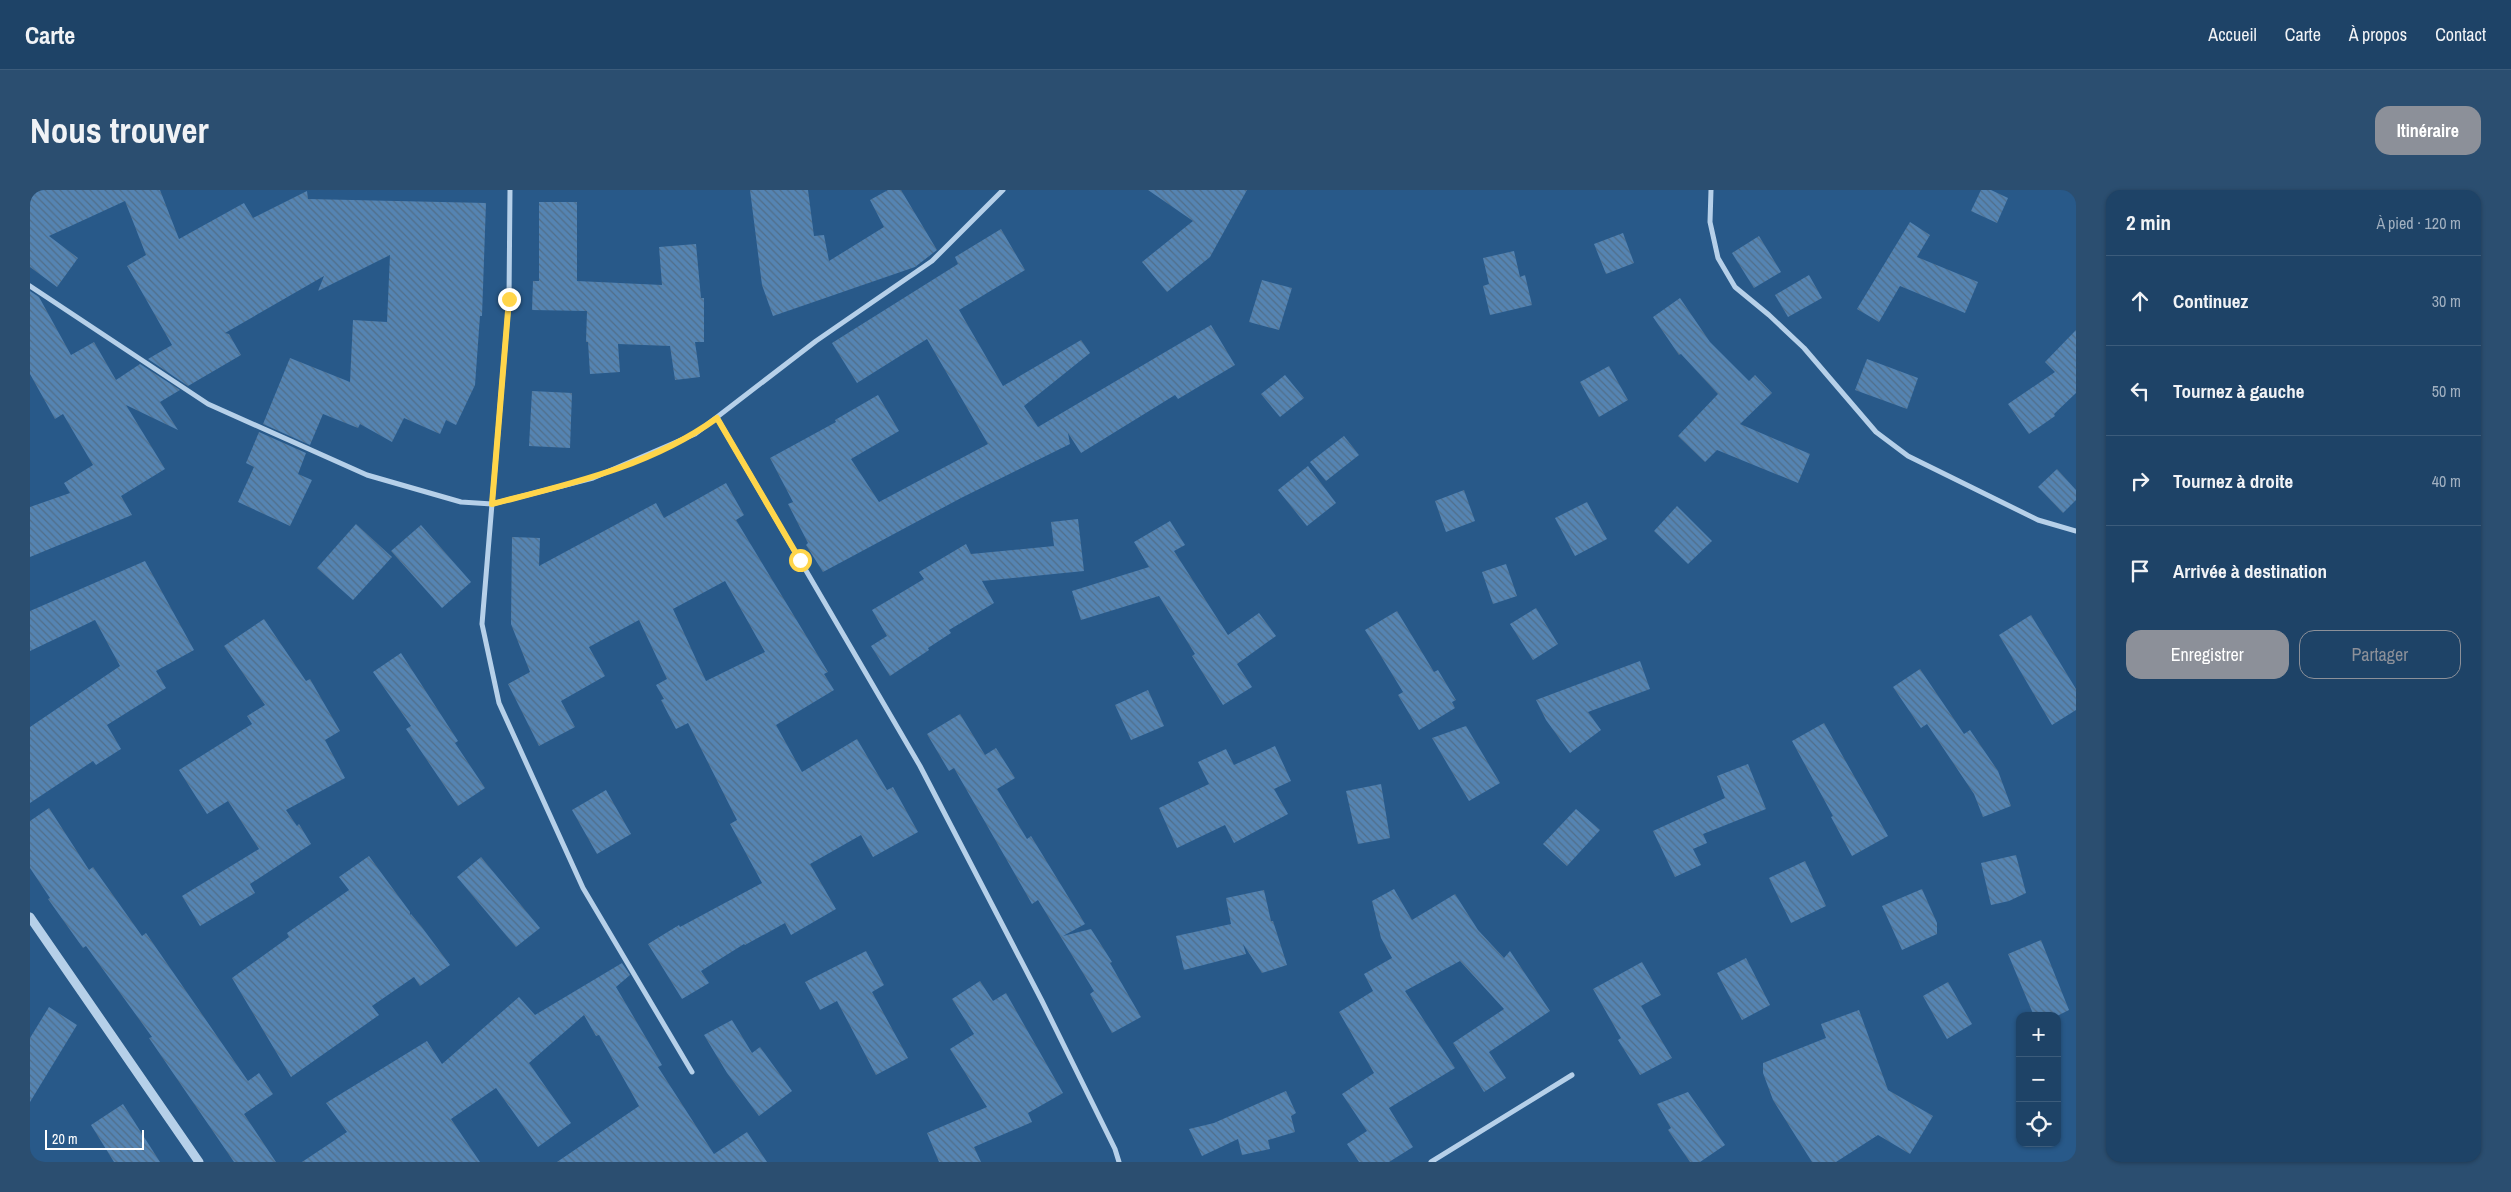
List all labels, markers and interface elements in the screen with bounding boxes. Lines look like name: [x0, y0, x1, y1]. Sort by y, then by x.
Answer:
text: Carte: [25, 19, 75, 51]
text: Accueil: [2208, 22, 2257, 47]
text: Carte: [2285, 22, 2321, 47]
text: À propos: [2349, 22, 2407, 47]
text: Contact: [2435, 22, 2486, 47]
button: Itinéraire: [2375, 106, 2481, 155]
text: Nous trouver: [30, 107, 209, 154]
text: 2 min: [2126, 208, 2171, 237]
text: À pied · 120 m: [2376, 212, 2461, 234]
icon: ahead: [2126, 287, 2154, 315]
route end: [498, 288, 521, 311]
text: Continuez: [2173, 288, 2248, 314]
text: 30 m: [2432, 290, 2461, 312]
icon: left: [2126, 377, 2154, 405]
text: Tournez à gauche: [2173, 378, 2304, 404]
text: 50 m: [2432, 380, 2461, 402]
icon: right: [2126, 467, 2154, 495]
text: Tournez à droite: [2173, 468, 2293, 494]
text: 40 m: [2432, 470, 2461, 492]
route start: [789, 549, 812, 572]
icon: arrive: [2126, 557, 2154, 585]
text: Arrivée à destination: [2173, 558, 2327, 584]
button: Enregistrer: [2126, 630, 2289, 679]
button: Partager: [2299, 630, 2461, 679]
map controls: [2016, 1012, 2061, 1147]
button: +: [2016, 1012, 2061, 1057]
button: −: [2016, 1057, 2061, 1102]
button: locate: [2016, 1102, 2061, 1147]
scale bar: [45, 1127, 144, 1150]
text: 20 m: [52, 1130, 78, 1148]

